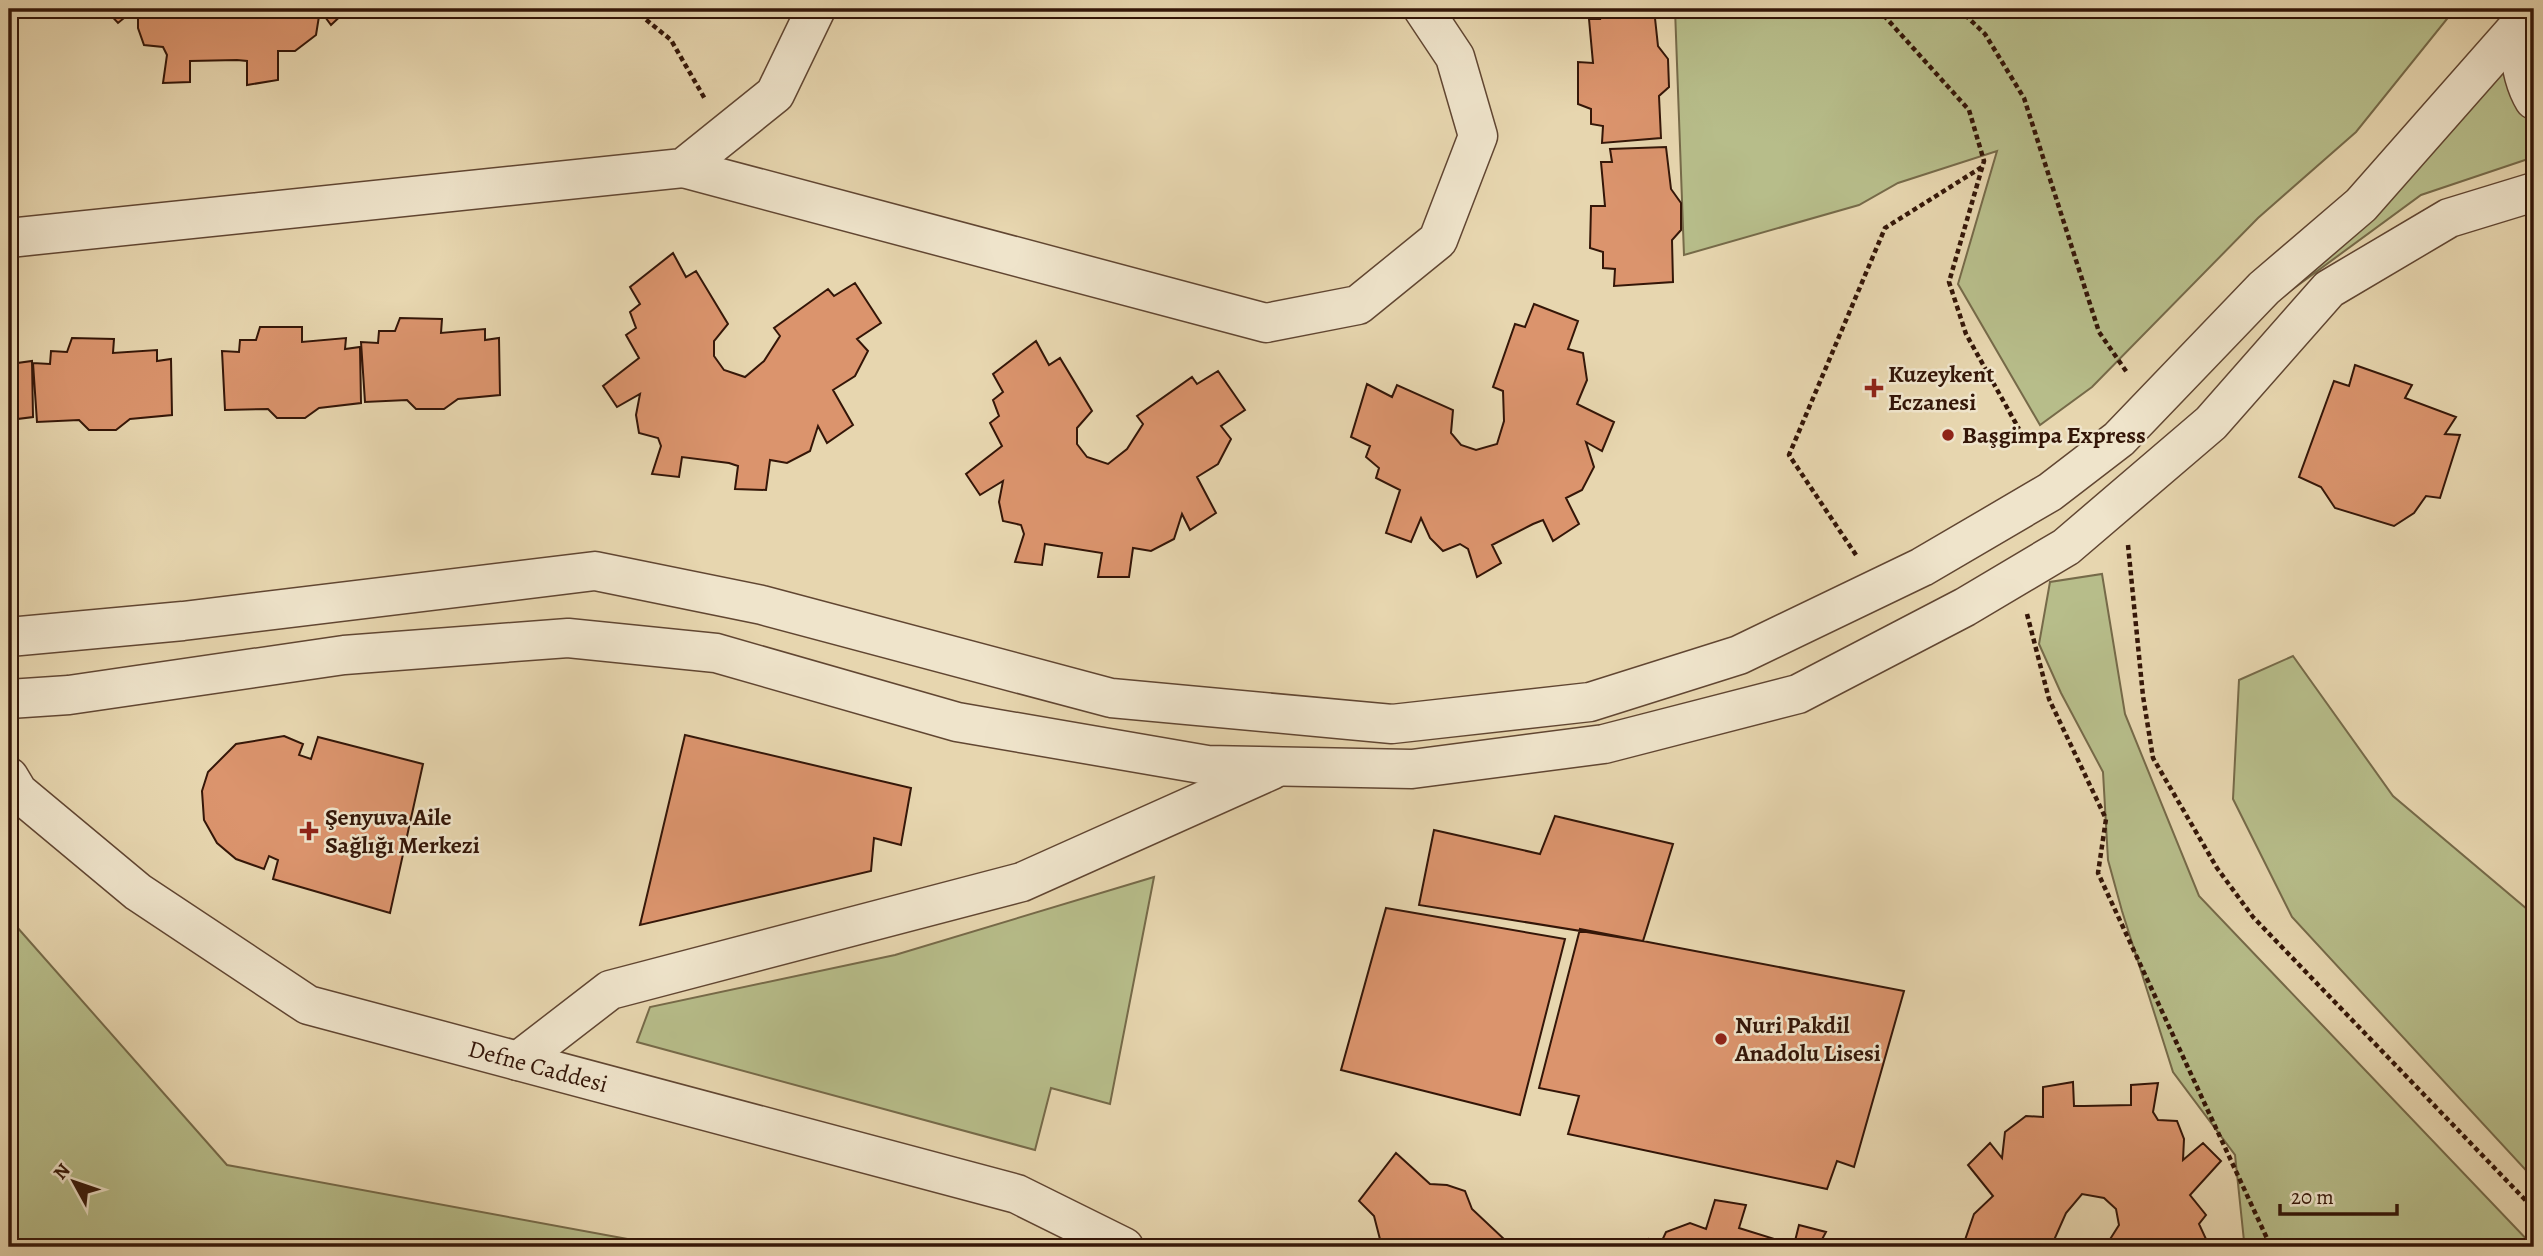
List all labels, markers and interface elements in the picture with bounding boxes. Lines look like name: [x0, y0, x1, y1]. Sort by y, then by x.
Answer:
place label: Kuzeykent Eczanesi: [1888, 358, 1994, 418]
marker: Kuzeykent Eczanesi: [1866, 380, 1882, 396]
place label: Başgimpa Express: [1962, 419, 2146, 451]
marker: Başgimpa Express: [1940, 427, 1956, 443]
place label: Şenyuva Aile Sağlığı Merkezi: [325, 801, 480, 861]
marker: Şenyuva Aile Sağlığı Merkezi: [299, 821, 319, 841]
place label: Nuri Pakdil Anadolu Lisesi: [1734, 1009, 1881, 1069]
marker: Nuri Pakdil Anadolu Lisesi: [1713, 1031, 1729, 1047]
street label: Defne Caddesi: [465, 1032, 612, 1100]
north arrow: [38, 1148, 108, 1218]
text: N: [47, 1158, 76, 1185]
scale bar: [2280, 1172, 2398, 1216]
text: 20 m: [2291, 1183, 2334, 1211]

